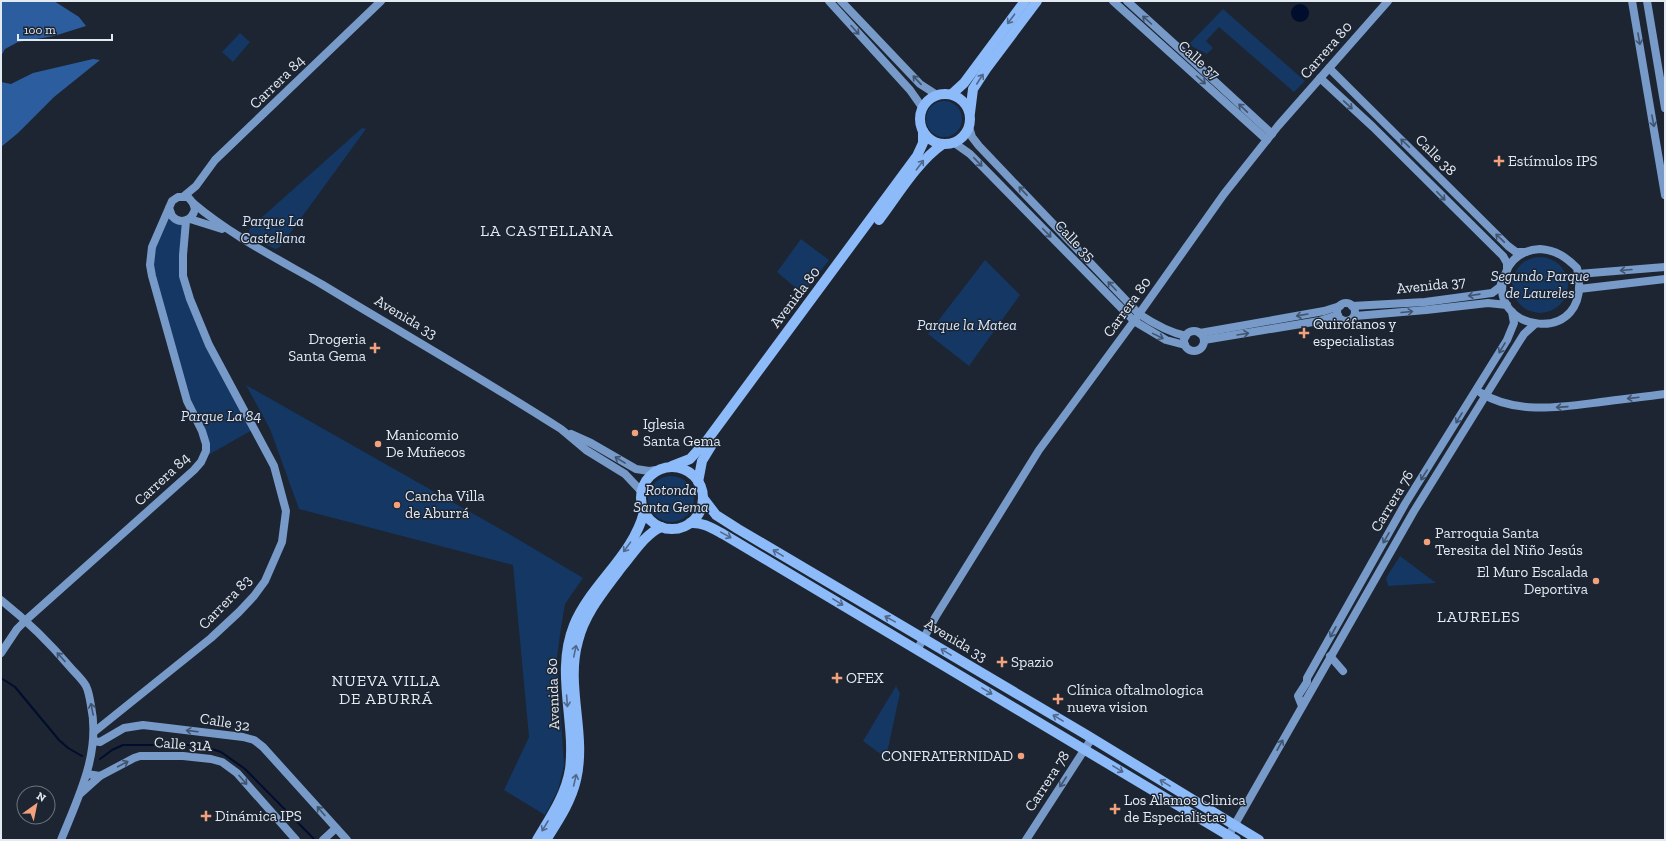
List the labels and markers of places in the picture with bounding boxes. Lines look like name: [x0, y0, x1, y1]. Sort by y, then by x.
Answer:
place label: Estímulos IPS: [1508, 152, 1598, 170]
marker: Estímulos IPS: [1493, 155, 1505, 167]
place label: Quirófanos y especialistas: [1313, 315, 1397, 350]
marker: Quirófanos y especialistas: [1298, 327, 1310, 339]
place label: Drogeria Santa Gema: [288, 330, 366, 365]
marker: Drogeria Santa Gema: [369, 342, 381, 354]
place label: Iglesia Santa Gema: [643, 415, 721, 450]
place label: Manicomio De Muñecos: [386, 426, 465, 461]
marker: Iglesia Santa Gema: [630, 428, 640, 438]
marker: Manicomio De Muñecos: [373, 439, 383, 449]
place label: Cancha Villa de Aburrá: [405, 487, 485, 522]
marker: Cancha Villa de Aburrá: [392, 500, 402, 510]
place label: Parroquia Santa Teresita del Niño Jesús: [1435, 524, 1583, 559]
marker: Parroquia Santa Teresita del Niño Jesús: [1422, 537, 1432, 547]
place label: El Muro Escalada Deportiva: [1477, 563, 1588, 598]
marker: El Muro Escalada Deportiva: [1591, 576, 1601, 586]
place label: Spazio: [1011, 653, 1054, 671]
marker: Spazio: [996, 656, 1008, 668]
place label: OFEX: [846, 669, 884, 687]
marker: OFEX: [831, 672, 843, 684]
place label: Clínica oftalmologica nueva vision: [1067, 681, 1203, 716]
marker: Clínica oftalmologica nueva vision: [1052, 693, 1064, 705]
place label: CONFRATERNIDAD: [881, 747, 1013, 765]
marker: CONFRATERNIDAD: [1016, 751, 1026, 761]
place label: Los Alamos Clinica de Especialistas: [1124, 791, 1246, 826]
marker: Los Alamos Clinica de Especialistas: [1109, 803, 1121, 815]
place label: Dinámica IPS: [215, 807, 302, 825]
marker: Dinámica IPS: [200, 810, 212, 822]

